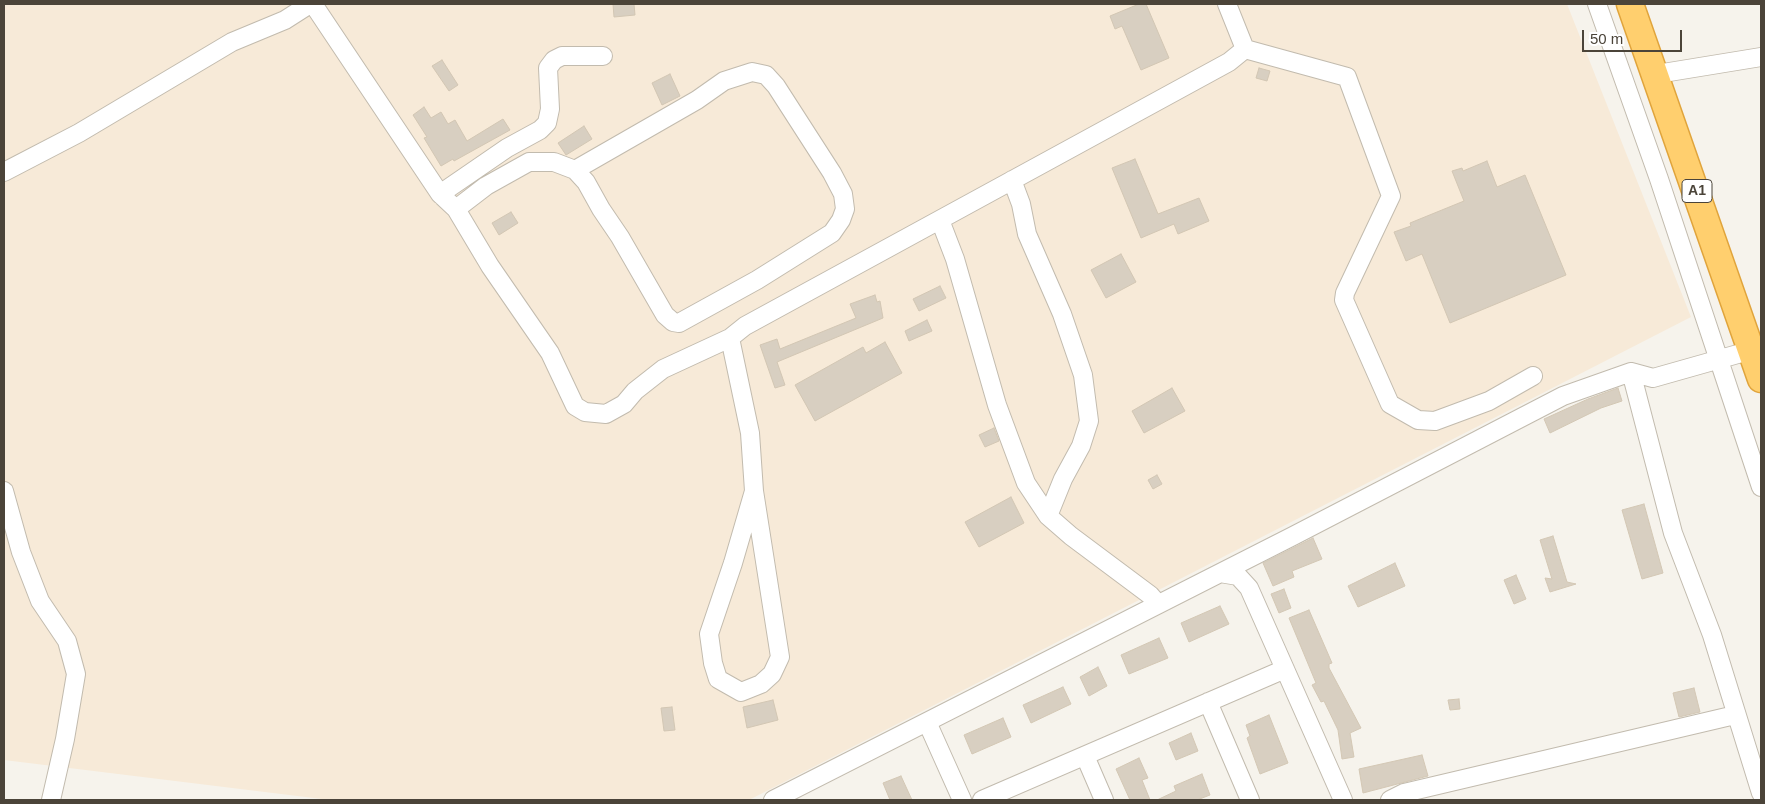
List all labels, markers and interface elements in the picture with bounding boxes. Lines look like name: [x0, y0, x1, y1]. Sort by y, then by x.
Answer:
scale bar: [1585, 20, 1685, 52]
text: 50 m: [1590, 30, 1623, 47]
road number: A1: [1682, 180, 1712, 202]

